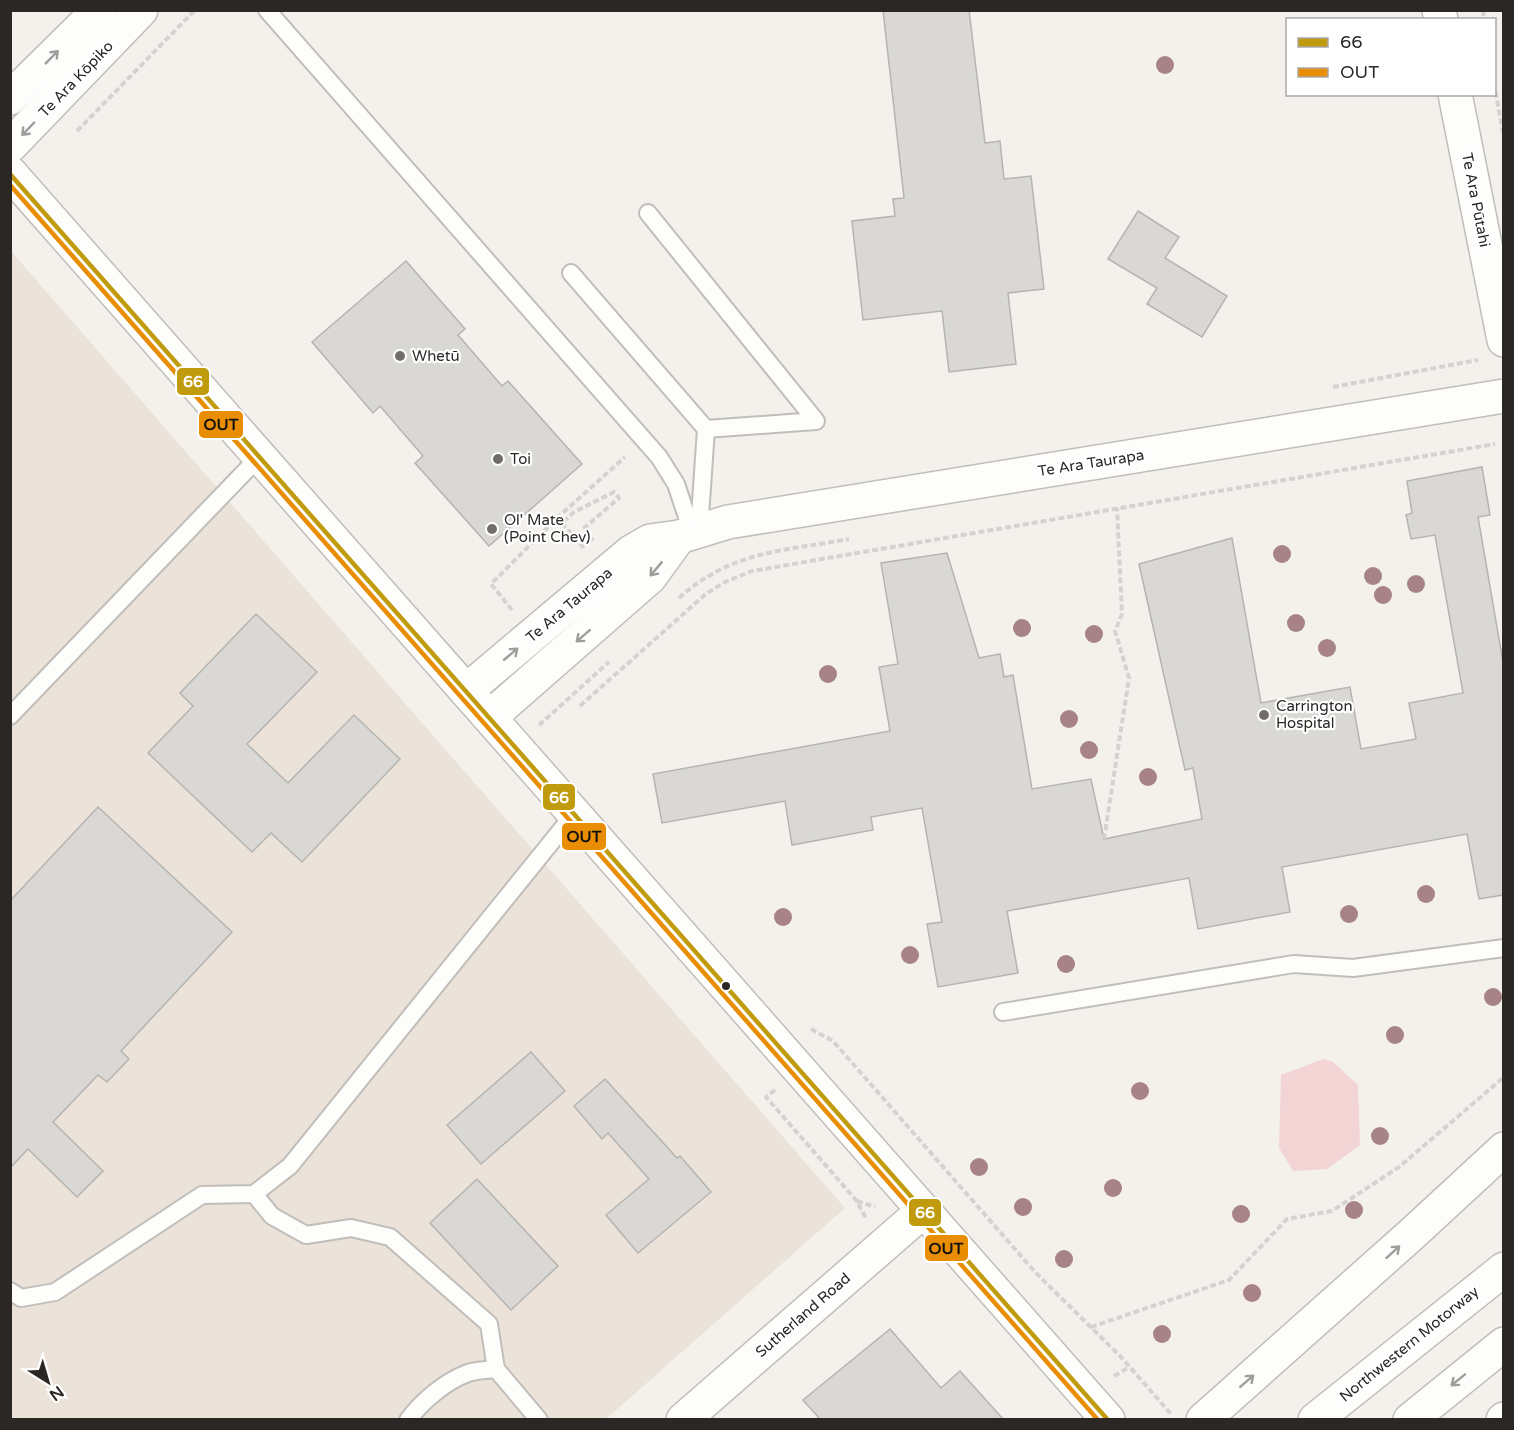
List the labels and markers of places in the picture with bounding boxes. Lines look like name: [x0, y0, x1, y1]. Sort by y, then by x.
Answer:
place label: Whetū: [412, 347, 460, 365]
marker: Whetū: [393, 349, 407, 363]
place label: Toi: [510, 450, 531, 468]
marker: Toi: [491, 452, 505, 466]
place label: Ol' Mate (Point Chev): [504, 511, 591, 546]
marker: Ol' Mate (Point Chev): [485, 522, 499, 536]
place label: Carrington Hospital: [1276, 697, 1353, 732]
marker: Carrington Hospital: [1257, 708, 1271, 722]
unlabelled marker: [720, 980, 732, 992]

